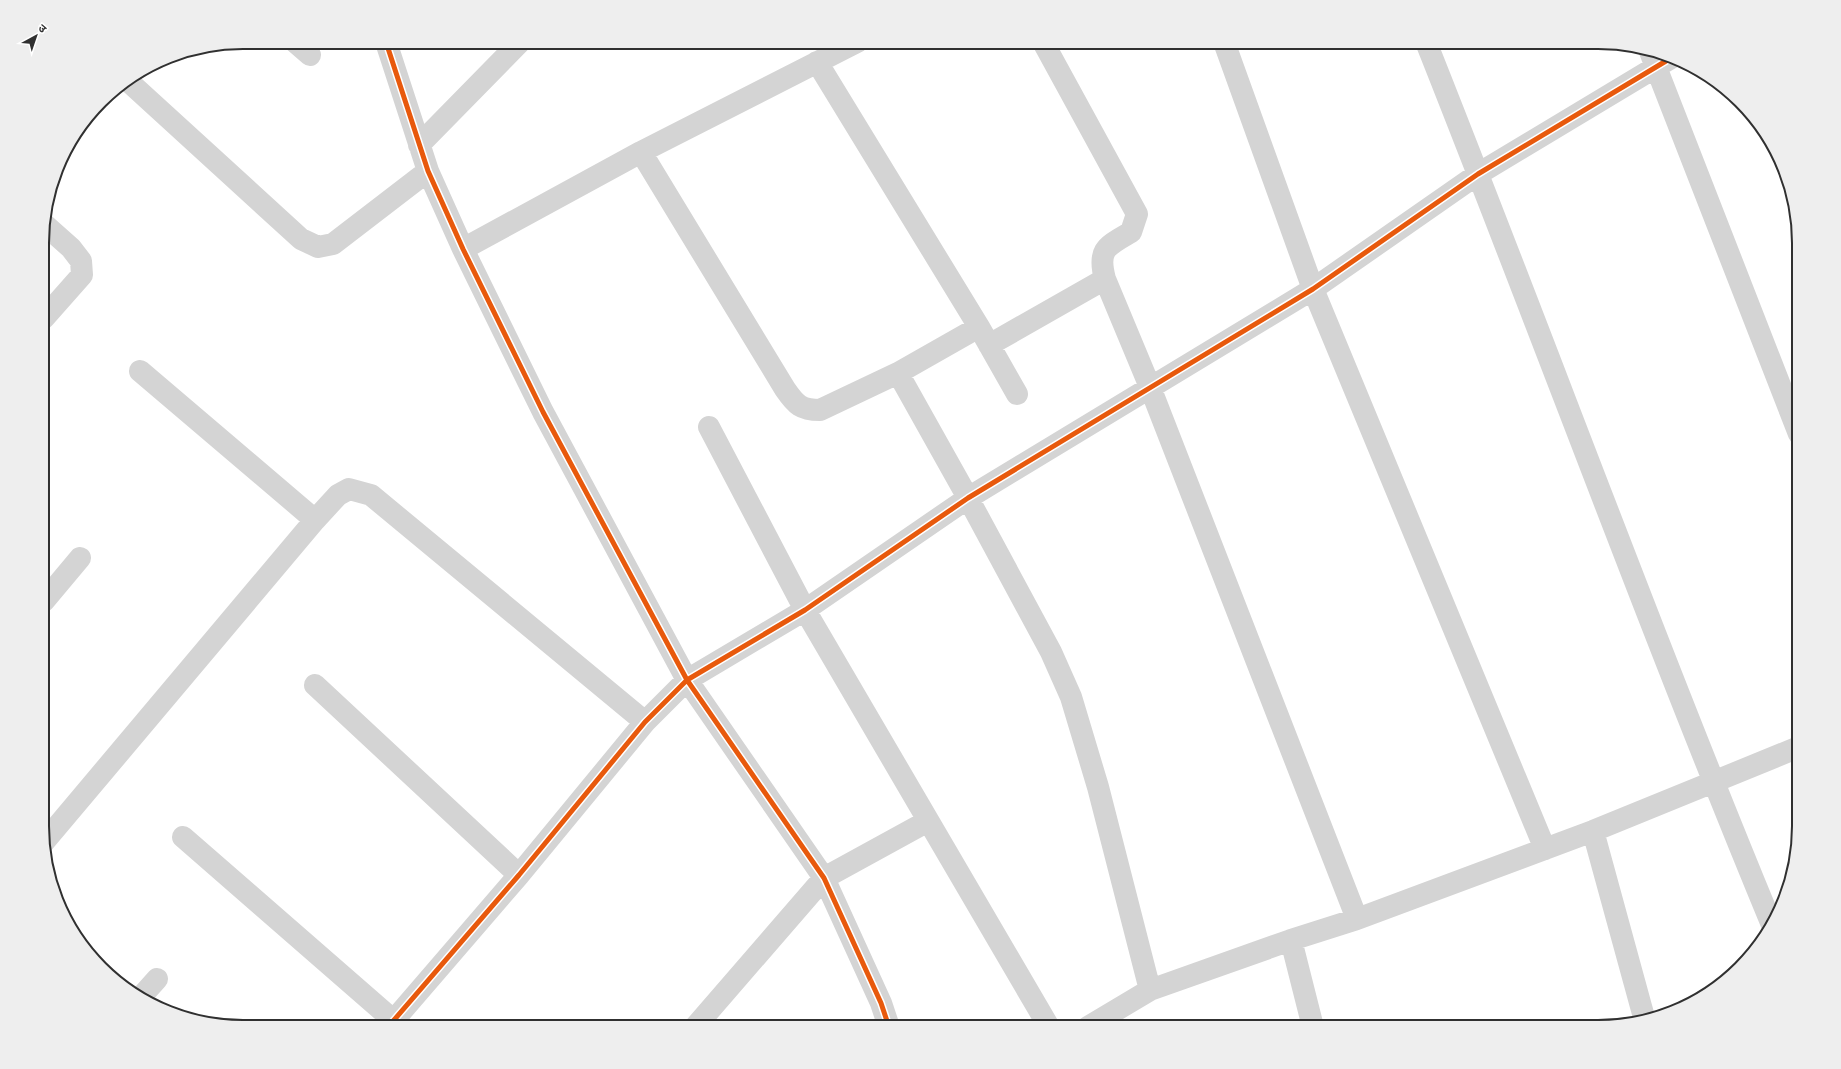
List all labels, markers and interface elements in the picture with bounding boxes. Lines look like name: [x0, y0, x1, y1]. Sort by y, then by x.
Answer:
north arrow: [16, 16, 56, 56]
text: उ: [35, 22, 49, 36]

